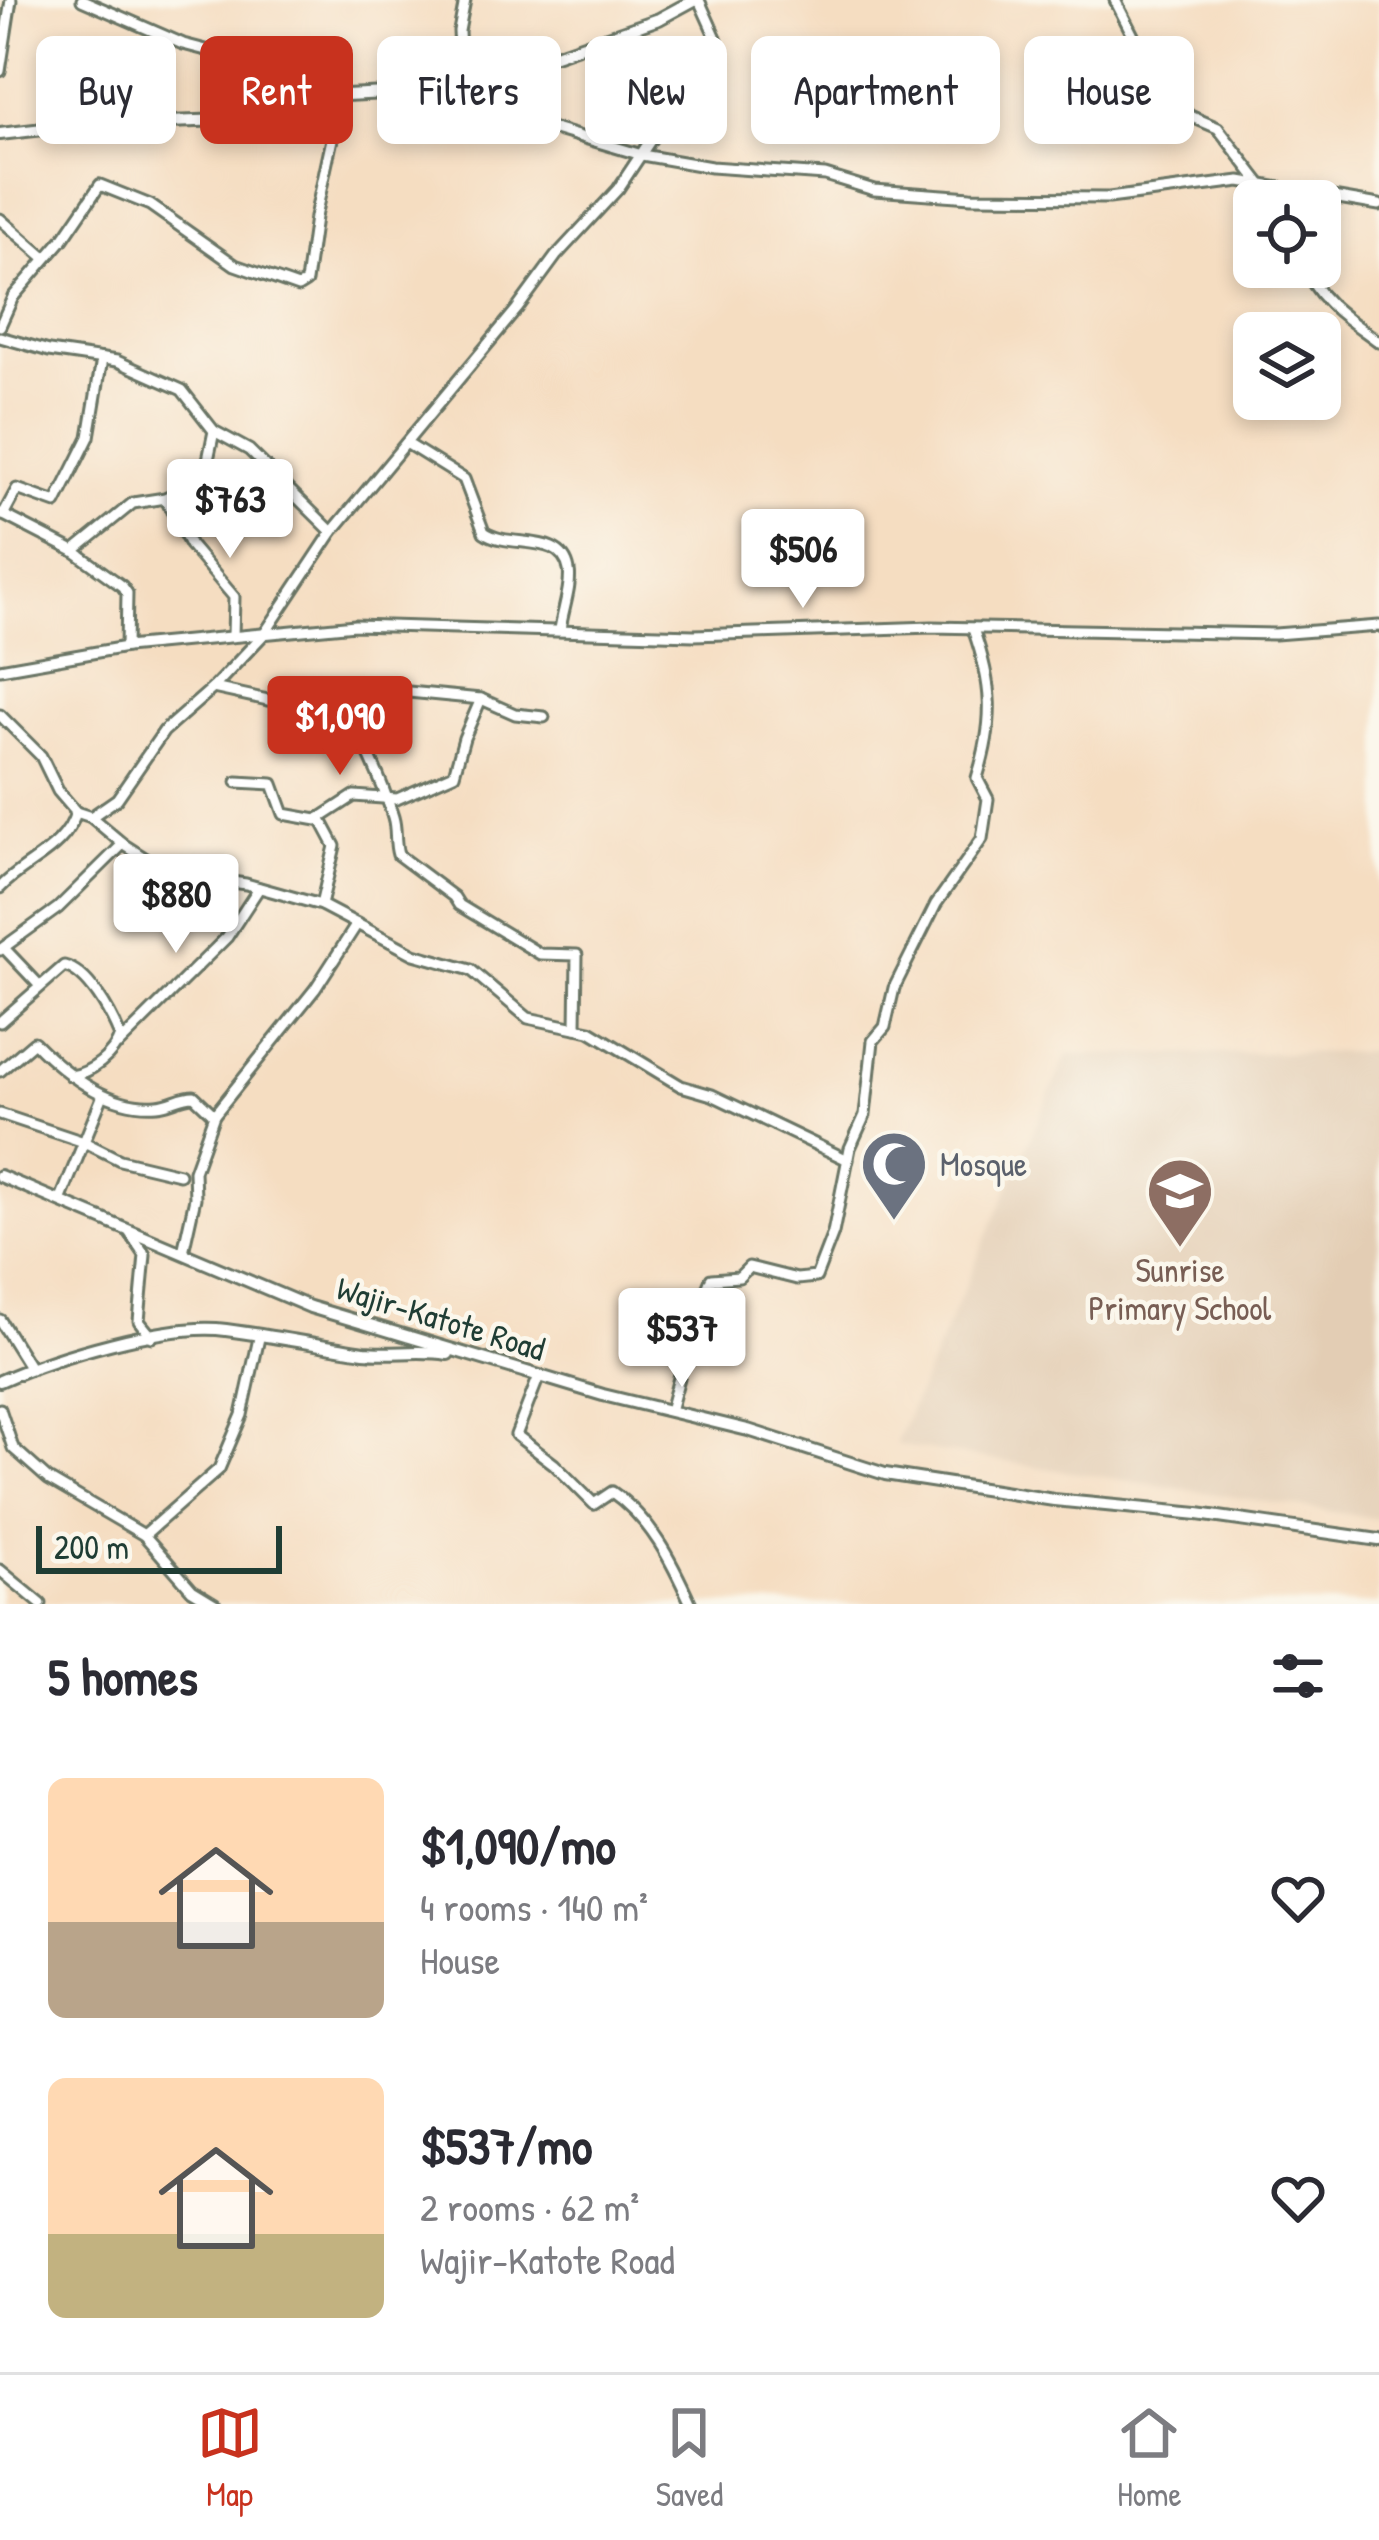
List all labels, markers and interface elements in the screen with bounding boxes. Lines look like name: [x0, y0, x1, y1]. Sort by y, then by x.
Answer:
chip: Buy: [36, 36, 176, 144]
chip: Rent: [200, 36, 353, 144]
chip: Filters: [377, 36, 561, 144]
chip: New: [585, 36, 727, 144]
chip: Apartment: [751, 36, 1000, 144]
chip: House: [1024, 36, 1194, 144]
map controls: [1233, 180, 1341, 420]
button: locate: [1233, 180, 1341, 288]
button: layers: [1233, 312, 1341, 420]
pin: $763: [159, 459, 301, 561]
text: $763: [194, 471, 266, 524]
pin: $506: [732, 509, 874, 611]
text: $506: [768, 521, 838, 574]
pin: $1,090: [242, 676, 438, 778]
text: $1,090: [294, 688, 386, 741]
pin: $880: [105, 854, 247, 956]
text: $880: [140, 866, 212, 919]
mosque icon: Mosque: [859, 1129, 929, 1223]
place label: Mosque: [940, 1142, 1027, 1187]
school or university icon: Sunrise Primary School: [1145, 1156, 1215, 1250]
place label: Sunrise Primary School: [1089, 1248, 1272, 1331]
street label: Wajir-Katote Road: [332, 1265, 551, 1371]
pin: $537: [611, 1288, 753, 1390]
text: $537: [645, 1300, 719, 1353]
scale bar: [36, 1520, 282, 1573]
text: 200 m: [54, 1525, 129, 1569]
text: 5 homes: [48, 1642, 198, 1711]
icon: filters: [1265, 1643, 1331, 1709]
text: $1,090/mo: [420, 1811, 616, 1880]
icon: home: [144, 1826, 288, 1970]
icon: heart: [1265, 1865, 1331, 1931]
text: 4 rooms · 140 m²: [420, 1880, 648, 1933]
text: House: [420, 1933, 500, 1986]
text: $537/mo: [420, 2111, 592, 2180]
icon: home: [144, 2126, 288, 2270]
icon: heart: [1265, 2165, 1331, 2231]
text: 2 rooms · 62 m²: [420, 2180, 639, 2233]
text: Wajir-Katote Road: [420, 2233, 675, 2286]
tab: Map: [197, 2400, 263, 2516]
tab: Saved: [656, 2400, 723, 2516]
tab: Home: [1116, 2400, 1182, 2516]

